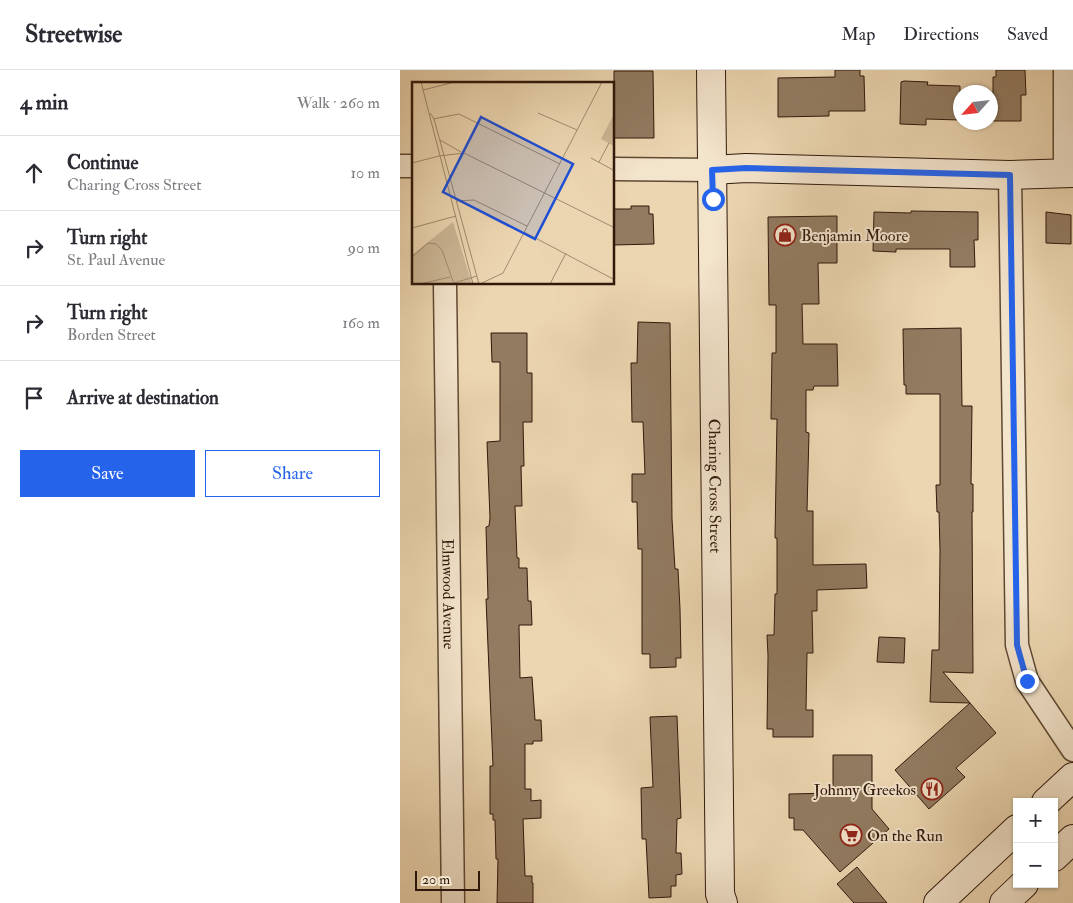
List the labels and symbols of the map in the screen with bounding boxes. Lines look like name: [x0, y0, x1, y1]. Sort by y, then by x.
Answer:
inset map: [412, 82, 615, 285]
north arrow: [953, 85, 998, 130]
route start: [702, 188, 725, 211]
shop icon: Benjamin Moore: [773, 223, 797, 247]
place label: Benjamin Moore: [801, 226, 908, 246]
street label: Charing Cross Street: [704, 419, 725, 553]
street label: Elmwood Avenue: [437, 539, 459, 650]
route end: [1016, 670, 1039, 693]
restaurant icon: Johnny Greekos: [920, 777, 944, 801]
place label: Johnny Greekos: [813, 780, 916, 801]
supermarket icon: On the Run: [839, 823, 863, 847]
place label: On the Run: [867, 826, 943, 846]
scale bar: [415, 868, 480, 891]

